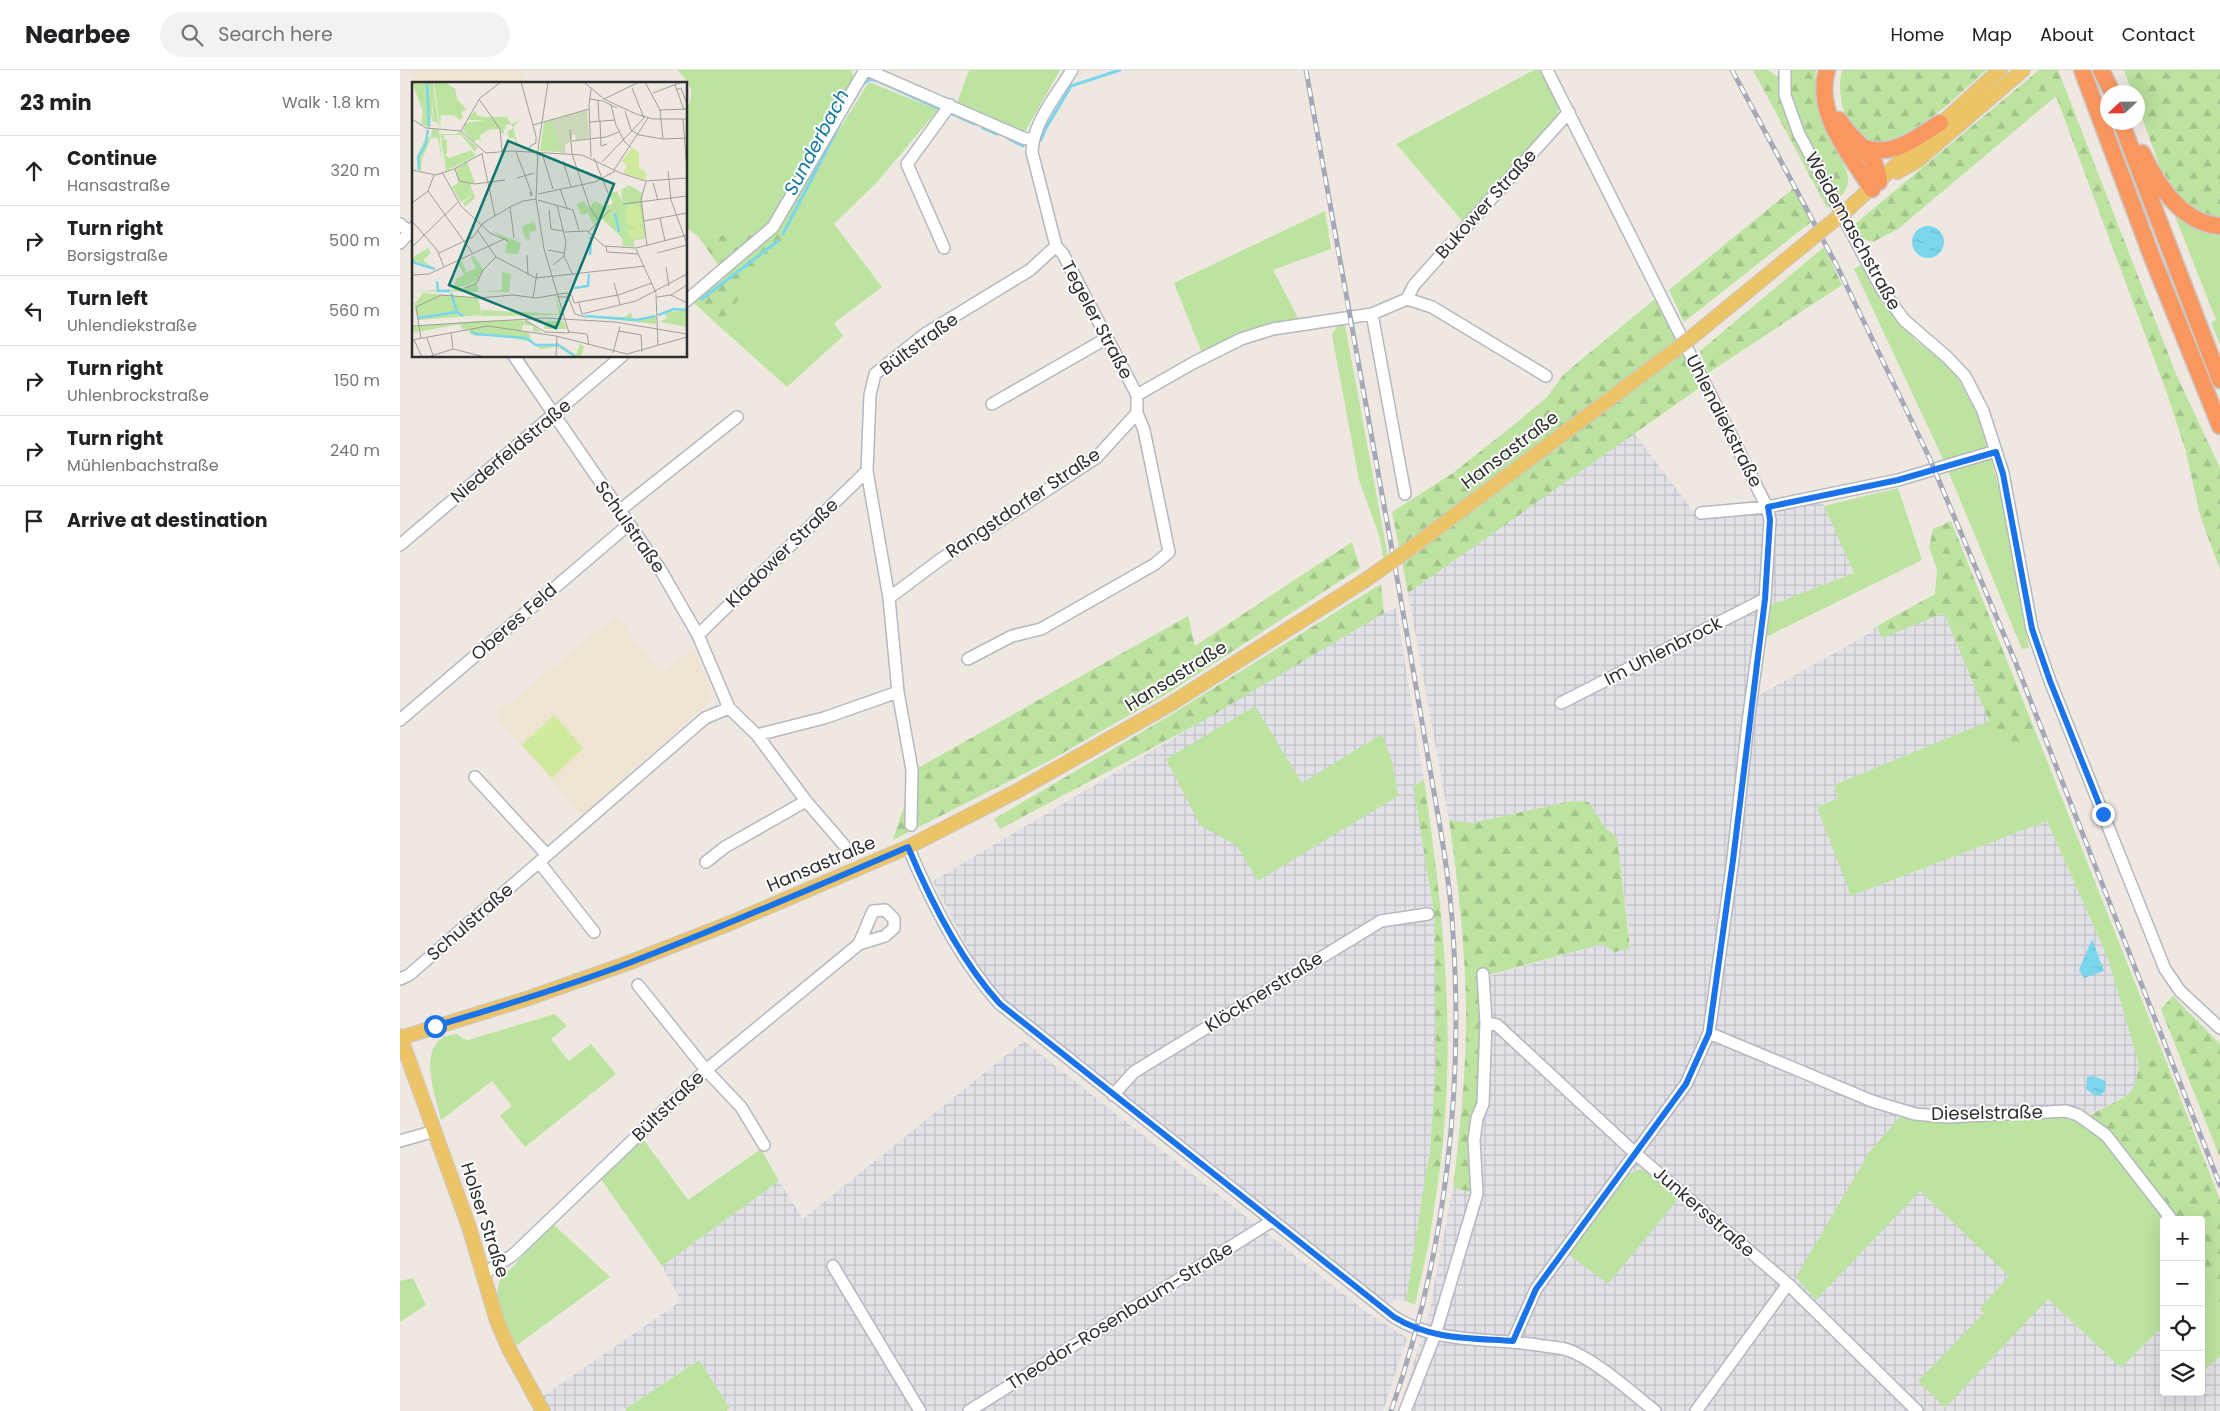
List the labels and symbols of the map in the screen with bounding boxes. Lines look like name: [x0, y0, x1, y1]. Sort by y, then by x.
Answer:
inset map: [412, 82, 688, 358]
water label: Sunderbach: [777, 84, 856, 200]
north arrow: [2100, 85, 2145, 130]
street label: Bukower Straße: [1429, 143, 1542, 264]
street label: Weidemaschstraße: [1800, 147, 1907, 314]
street label: Tegeler Straße: [1056, 256, 1139, 383]
street label: Bültstraße: [874, 307, 963, 381]
street label: Uhlendiekstraße: [1680, 350, 1769, 492]
street label: Niederfeldstraße: [445, 393, 576, 508]
street label: Hansastraße: [1456, 405, 1564, 494]
street label: Rangstdorfer Straße: [941, 442, 1105, 564]
street label: Schulstraße: [589, 476, 671, 578]
street label: Kladower Straße: [720, 492, 844, 613]
street label: Oberes Feld: [465, 577, 562, 666]
street label: Im Uhlenbrock: [1600, 610, 1727, 691]
street label: Hansastraße: [1120, 634, 1232, 717]
route end: [2092, 803, 2115, 826]
street label: Hansastraße: [763, 829, 879, 898]
street label: Schulstraße: [421, 877, 518, 966]
street label: Klöcknerstraße: [1200, 945, 1327, 1038]
route start: [424, 1015, 447, 1038]
street label: Bültstraße: [626, 1065, 709, 1147]
street label: Dieselstraße: [1931, 1099, 2043, 1126]
street label: Holser Straße: [455, 1159, 516, 1281]
street label: Junkersstraße: [1648, 1160, 1761, 1263]
street label: Theodor-Rosenbaum-Straße: [1002, 1235, 1238, 1396]

